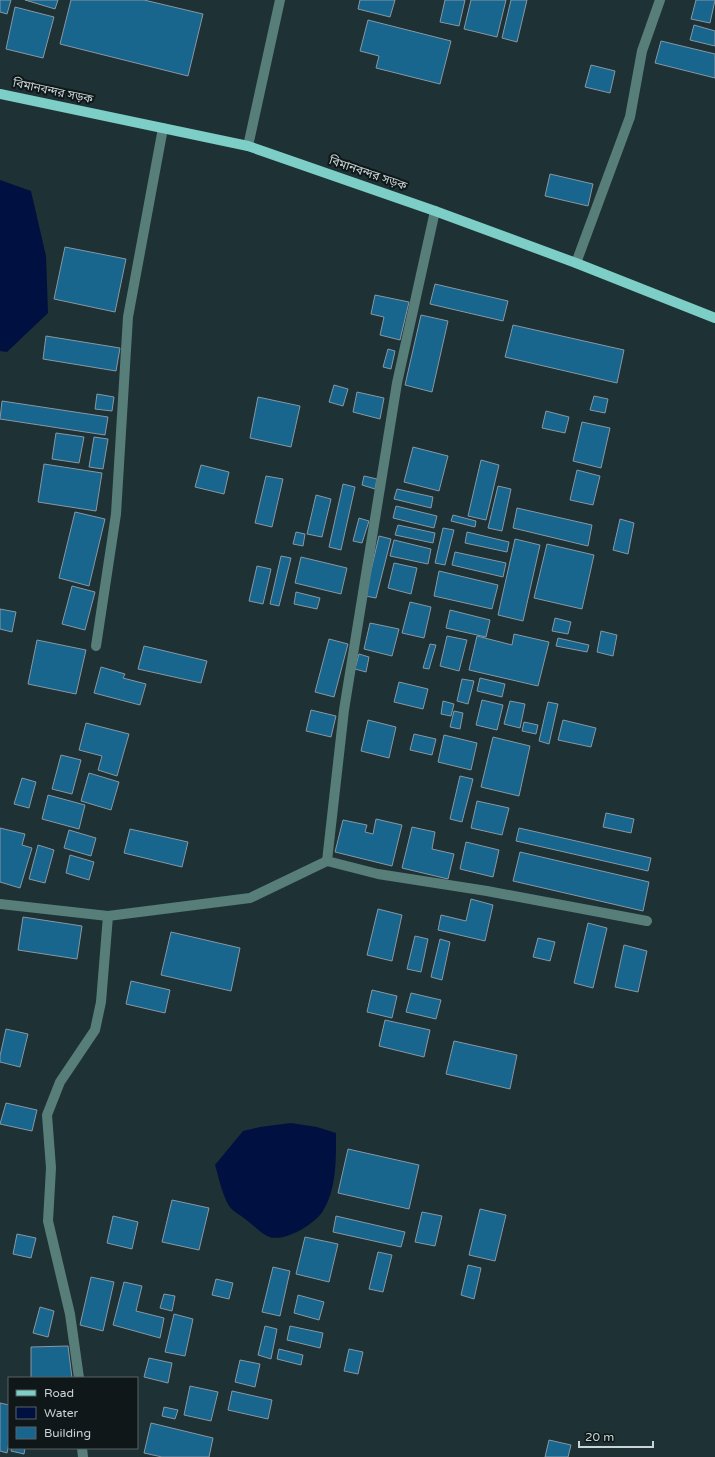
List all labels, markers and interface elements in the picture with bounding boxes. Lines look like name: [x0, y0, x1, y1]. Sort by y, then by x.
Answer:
street label: বিমানবন্দর সড়ক: [11, 74, 95, 106]
street label: বিমানবন্দর সড়ক: [326, 152, 409, 193]
legend: [8, 1377, 138, 1449]
text: Road: [44, 1386, 74, 1400]
text: Water: [44, 1406, 79, 1420]
scale bar: [579, 1423, 653, 1449]
text: Building: [44, 1426, 91, 1440]
text: 20 m: [585, 1430, 614, 1444]

